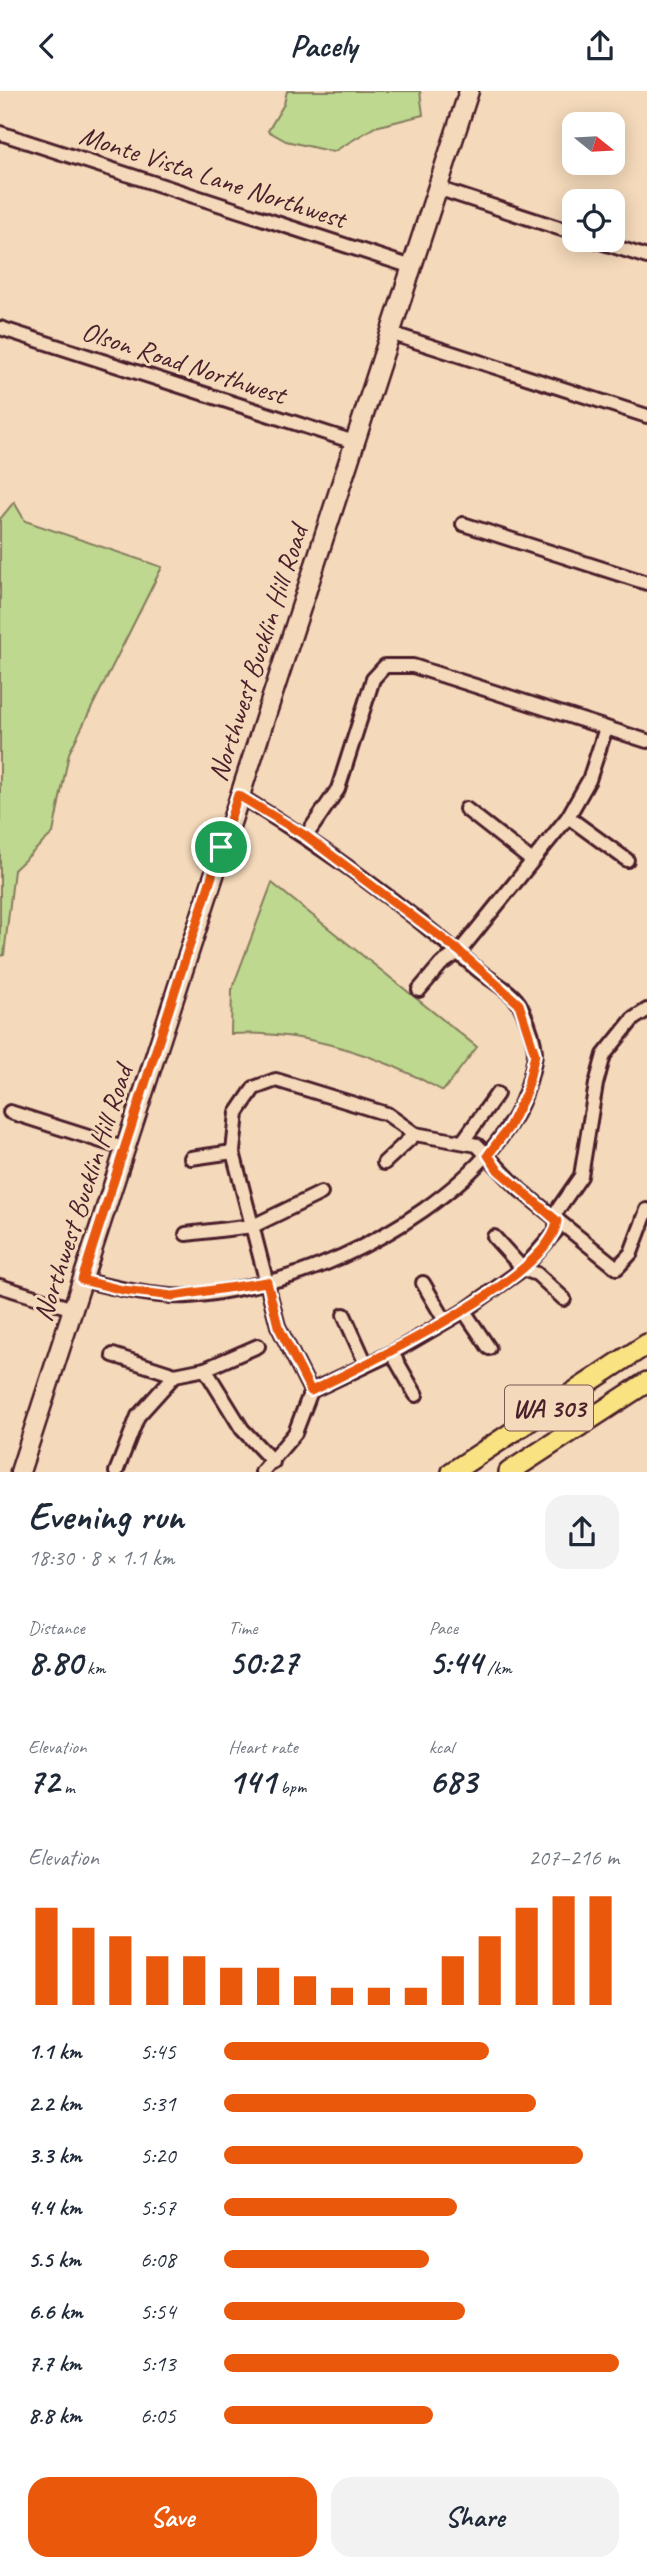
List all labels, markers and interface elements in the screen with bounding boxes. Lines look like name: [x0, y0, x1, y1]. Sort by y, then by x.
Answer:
text: Pacely: [290, 25, 357, 66]
icon: back: [28, 27, 66, 65]
icon: share: [581, 27, 619, 65]
north arrow: [562, 112, 625, 175]
map controls: [562, 112, 625, 252]
street label: Monte Vista Lane Northwest: [76, 117, 353, 237]
button: locate: [562, 189, 625, 252]
street label: Olson Road Northwest: [77, 313, 293, 413]
street label: Northwest Bucklin Hill Road: [200, 517, 317, 785]
pin: [191, 817, 251, 877]
icon: arrive: [202, 828, 240, 866]
street label: Northwest Bucklin Hill Road: [25, 1057, 142, 1325]
road number: WA 303: [505, 1385, 593, 1431]
text: Evening run: [28, 1493, 184, 1540]
button: share: [545, 1495, 619, 1569]
text: 18:30 · 8 × 1.1 km: [28, 1543, 174, 1572]
text: Distance: [28, 1616, 85, 1640]
text: Time: [228, 1616, 257, 1640]
text: Pace: [429, 1616, 458, 1640]
text: 8.80: [28, 1640, 82, 1685]
text: 50:27: [228, 1640, 298, 1685]
text: 5:44: [429, 1640, 482, 1685]
text: km: [82, 1656, 105, 1680]
text: /km: [482, 1656, 512, 1680]
text: Elevation: [28, 1735, 86, 1759]
text: Heart rate: [228, 1735, 298, 1759]
text: kcal: [429, 1735, 454, 1759]
text: 72: [28, 1759, 59, 1804]
text: 141: [228, 1759, 276, 1804]
text: 683: [429, 1759, 477, 1804]
text: m: [59, 1775, 75, 1799]
text: bpm: [276, 1775, 306, 1799]
text: Elevation: [28, 1843, 99, 1872]
text: 207–216 m: [528, 1843, 619, 1872]
text: 1.1 km: [28, 2037, 82, 2066]
text: 5:45: [140, 2037, 176, 2066]
text: 2.2 km: [28, 2089, 82, 2118]
text: 5:31: [140, 2089, 176, 2118]
text: 3.3 km: [28, 2141, 82, 2170]
text: 5:20: [140, 2141, 176, 2170]
text: 4.4 km: [28, 2193, 82, 2222]
text: 5:57: [140, 2193, 176, 2222]
text: 5.5 km: [28, 2245, 81, 2274]
text: 6:08: [140, 2245, 176, 2274]
text: 6.6 km: [28, 2297, 82, 2326]
text: 5:54: [140, 2297, 176, 2326]
text: 7.7 km: [28, 2349, 81, 2378]
text: 5:13: [140, 2349, 176, 2378]
text: 8.8 km: [28, 2401, 82, 2430]
text: 6:05: [140, 2401, 176, 2430]
button: Save: [28, 2477, 317, 2557]
button: Share: [331, 2477, 619, 2557]

